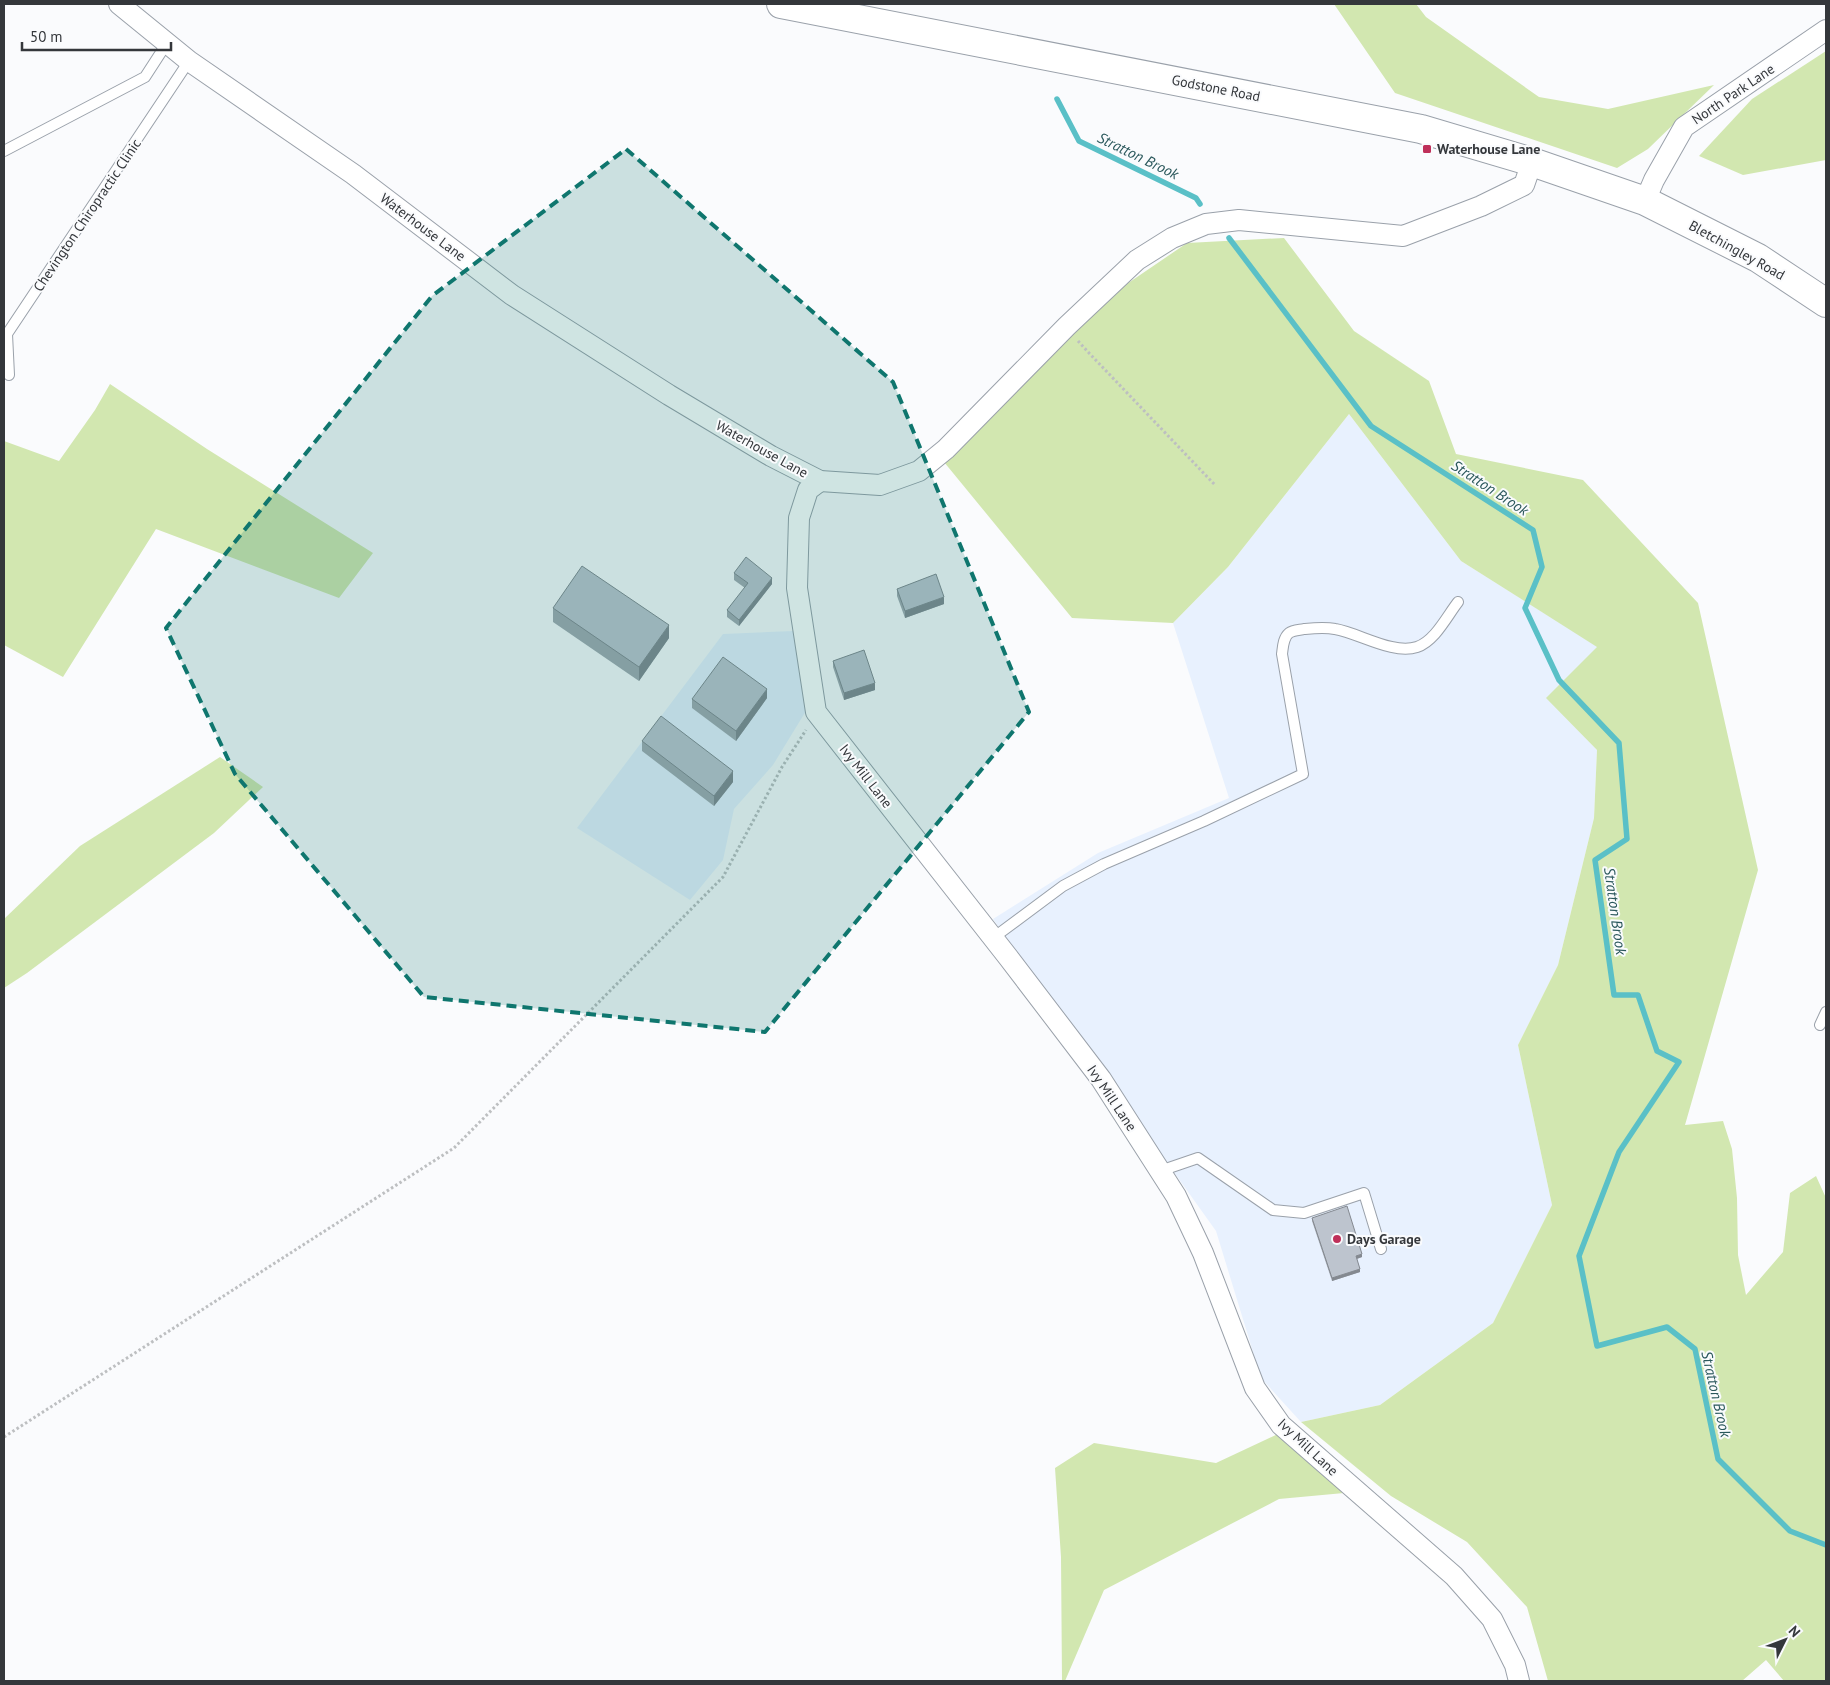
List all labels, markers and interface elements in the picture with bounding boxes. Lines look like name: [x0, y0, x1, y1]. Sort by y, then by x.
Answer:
scale bar: [22, 20, 171, 52]
text: 50 m: [30, 27, 63, 46]
street label: North Park Lane: [1688, 60, 1778, 128]
street label: Godstone Road: [1170, 71, 1262, 105]
water label: Stratton Brook: [1094, 128, 1183, 184]
street label: Chevington Chiropractic Clinic: [29, 135, 145, 295]
place label: Waterhouse Lane: [1437, 140, 1540, 158]
marker: Waterhouse Lane: [1421, 143, 1433, 155]
street label: Waterhouse Lane: [377, 189, 469, 265]
street label: Bletchingley Road: [1686, 216, 1788, 284]
street label: Waterhouse Lane: [713, 416, 811, 482]
water label: Stratton Brook: [1448, 456, 1533, 520]
street label: Ivy Mill Lane: [835, 740, 897, 812]
water label: Stratton Brook: [1600, 866, 1631, 957]
street label: Ivy Mill Lane: [1083, 1061, 1141, 1135]
place label: Days Garage: [1347, 1230, 1421, 1248]
marker: Days Garage: [1331, 1233, 1343, 1245]
water label: Stratton Brook: [1697, 1349, 1736, 1440]
street label: Ivy Mill Lane: [1274, 1414, 1342, 1480]
north arrow: [1760, 1615, 1810, 1665]
text: N: [1785, 1622, 1804, 1641]

